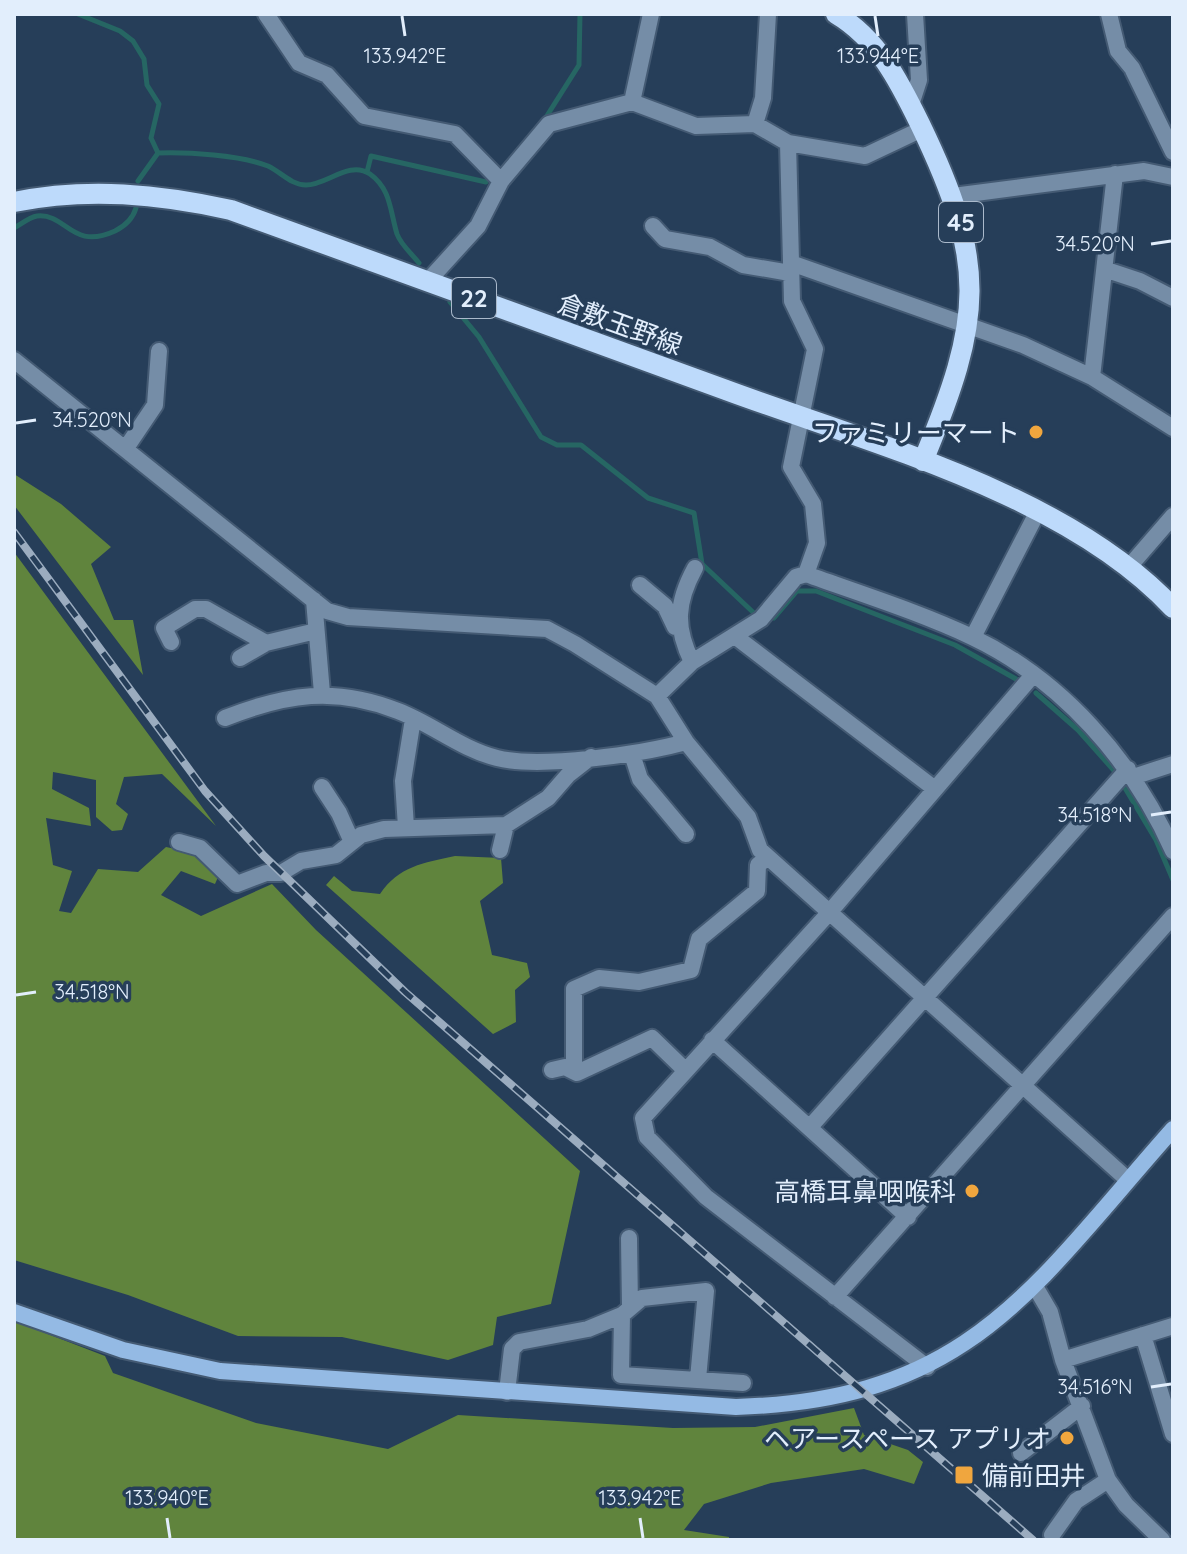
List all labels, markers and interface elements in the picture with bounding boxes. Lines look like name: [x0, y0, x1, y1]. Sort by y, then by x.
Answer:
text: 133.942°E: [364, 43, 446, 68]
text: 133.944°E: [837, 43, 919, 68]
road number: 45: [939, 202, 983, 242]
text: 34.520°N: [1055, 231, 1135, 256]
road number: 22: [452, 278, 496, 318]
street label: 倉敷玉野線: [553, 286, 687, 362]
text: 34.520°N: [52, 407, 132, 432]
place label: ファミリーマート: [812, 416, 1020, 449]
marker: ファミリーマート: [1027, 423, 1045, 441]
text: 34.518°N: [1058, 802, 1132, 827]
text: 34.518°N: [55, 979, 129, 1004]
place label: 高橋耳鼻咽喉科: [774, 1175, 956, 1208]
marker: 高橋耳鼻咽喉科: [963, 1182, 981, 1200]
text: 34.516°N: [1058, 1374, 1132, 1399]
place label: ヘアースペース アプリオ: [764, 1422, 1051, 1455]
marker: ヘアースペース アプリオ: [1058, 1429, 1076, 1447]
place label: 備前田井: [982, 1459, 1086, 1492]
marker: 備前田井: [953, 1464, 975, 1486]
text: 133.940°E: [125, 1485, 209, 1510]
text: 133.942°E: [599, 1485, 681, 1510]

